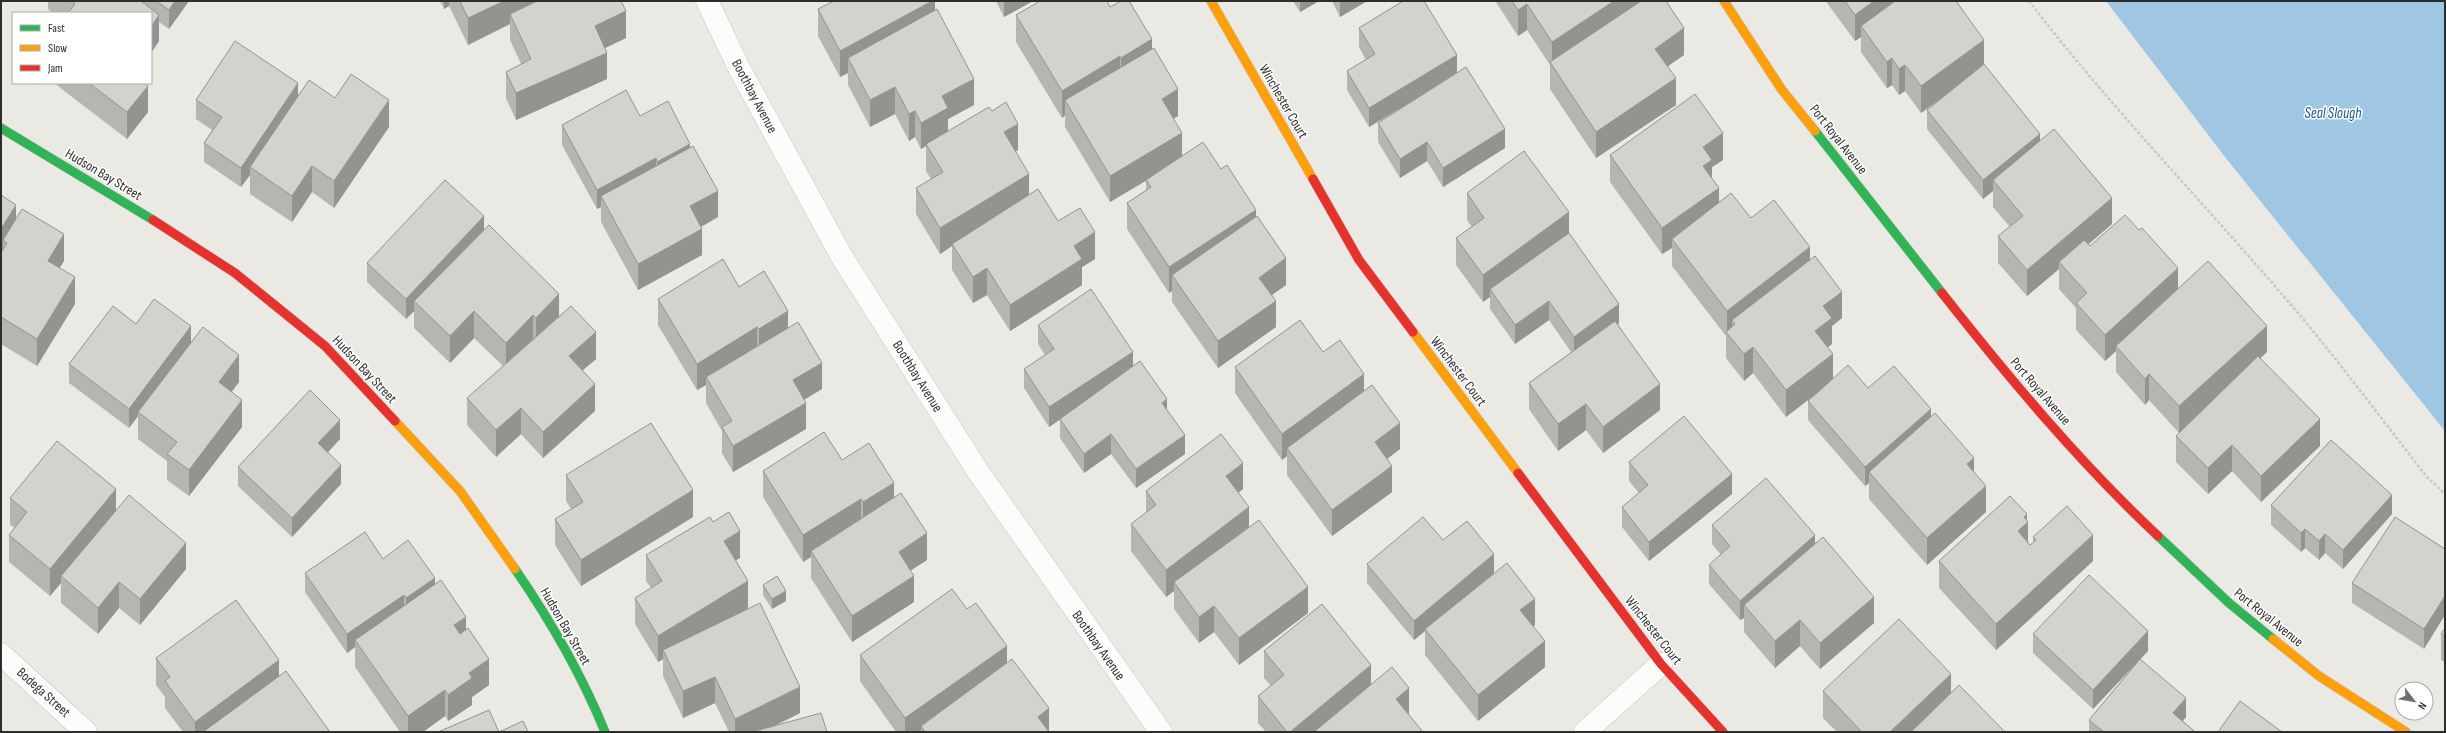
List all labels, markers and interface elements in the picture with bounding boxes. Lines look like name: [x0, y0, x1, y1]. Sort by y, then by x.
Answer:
legend: [12, 12, 152, 84]
text: Fast: [48, 21, 65, 36]
text: Slow: [48, 41, 67, 56]
street label: Boothbay Avenue: [728, 56, 781, 136]
text: Jam: [47, 61, 63, 76]
street label: Winchester Court: [1256, 61, 1312, 141]
street label: Port Royal Avenue: [1806, 101, 1871, 178]
water label: Seal Slough: [2305, 104, 2361, 123]
street label: Hudson Bay Street: [62, 145, 145, 204]
street label: Hudson Bay Street: [329, 332, 400, 407]
street label: Winchester Court: [1427, 333, 1490, 409]
street label: Boothbay Avenue: [889, 337, 946, 415]
street label: Port Royal Avenue: [2007, 354, 2075, 429]
street label: Port Royal Avenue: [2231, 584, 2307, 650]
street label: Hudson Bay Street: [537, 585, 595, 668]
street label: Winchester Court: [1621, 592, 1686, 668]
street label: Boothbay Avenue: [1068, 607, 1129, 683]
street label: Bodega Street: [13, 664, 74, 721]
north arrow: [2394, 681, 2434, 721]
text: N: [2415, 700, 2429, 712]

